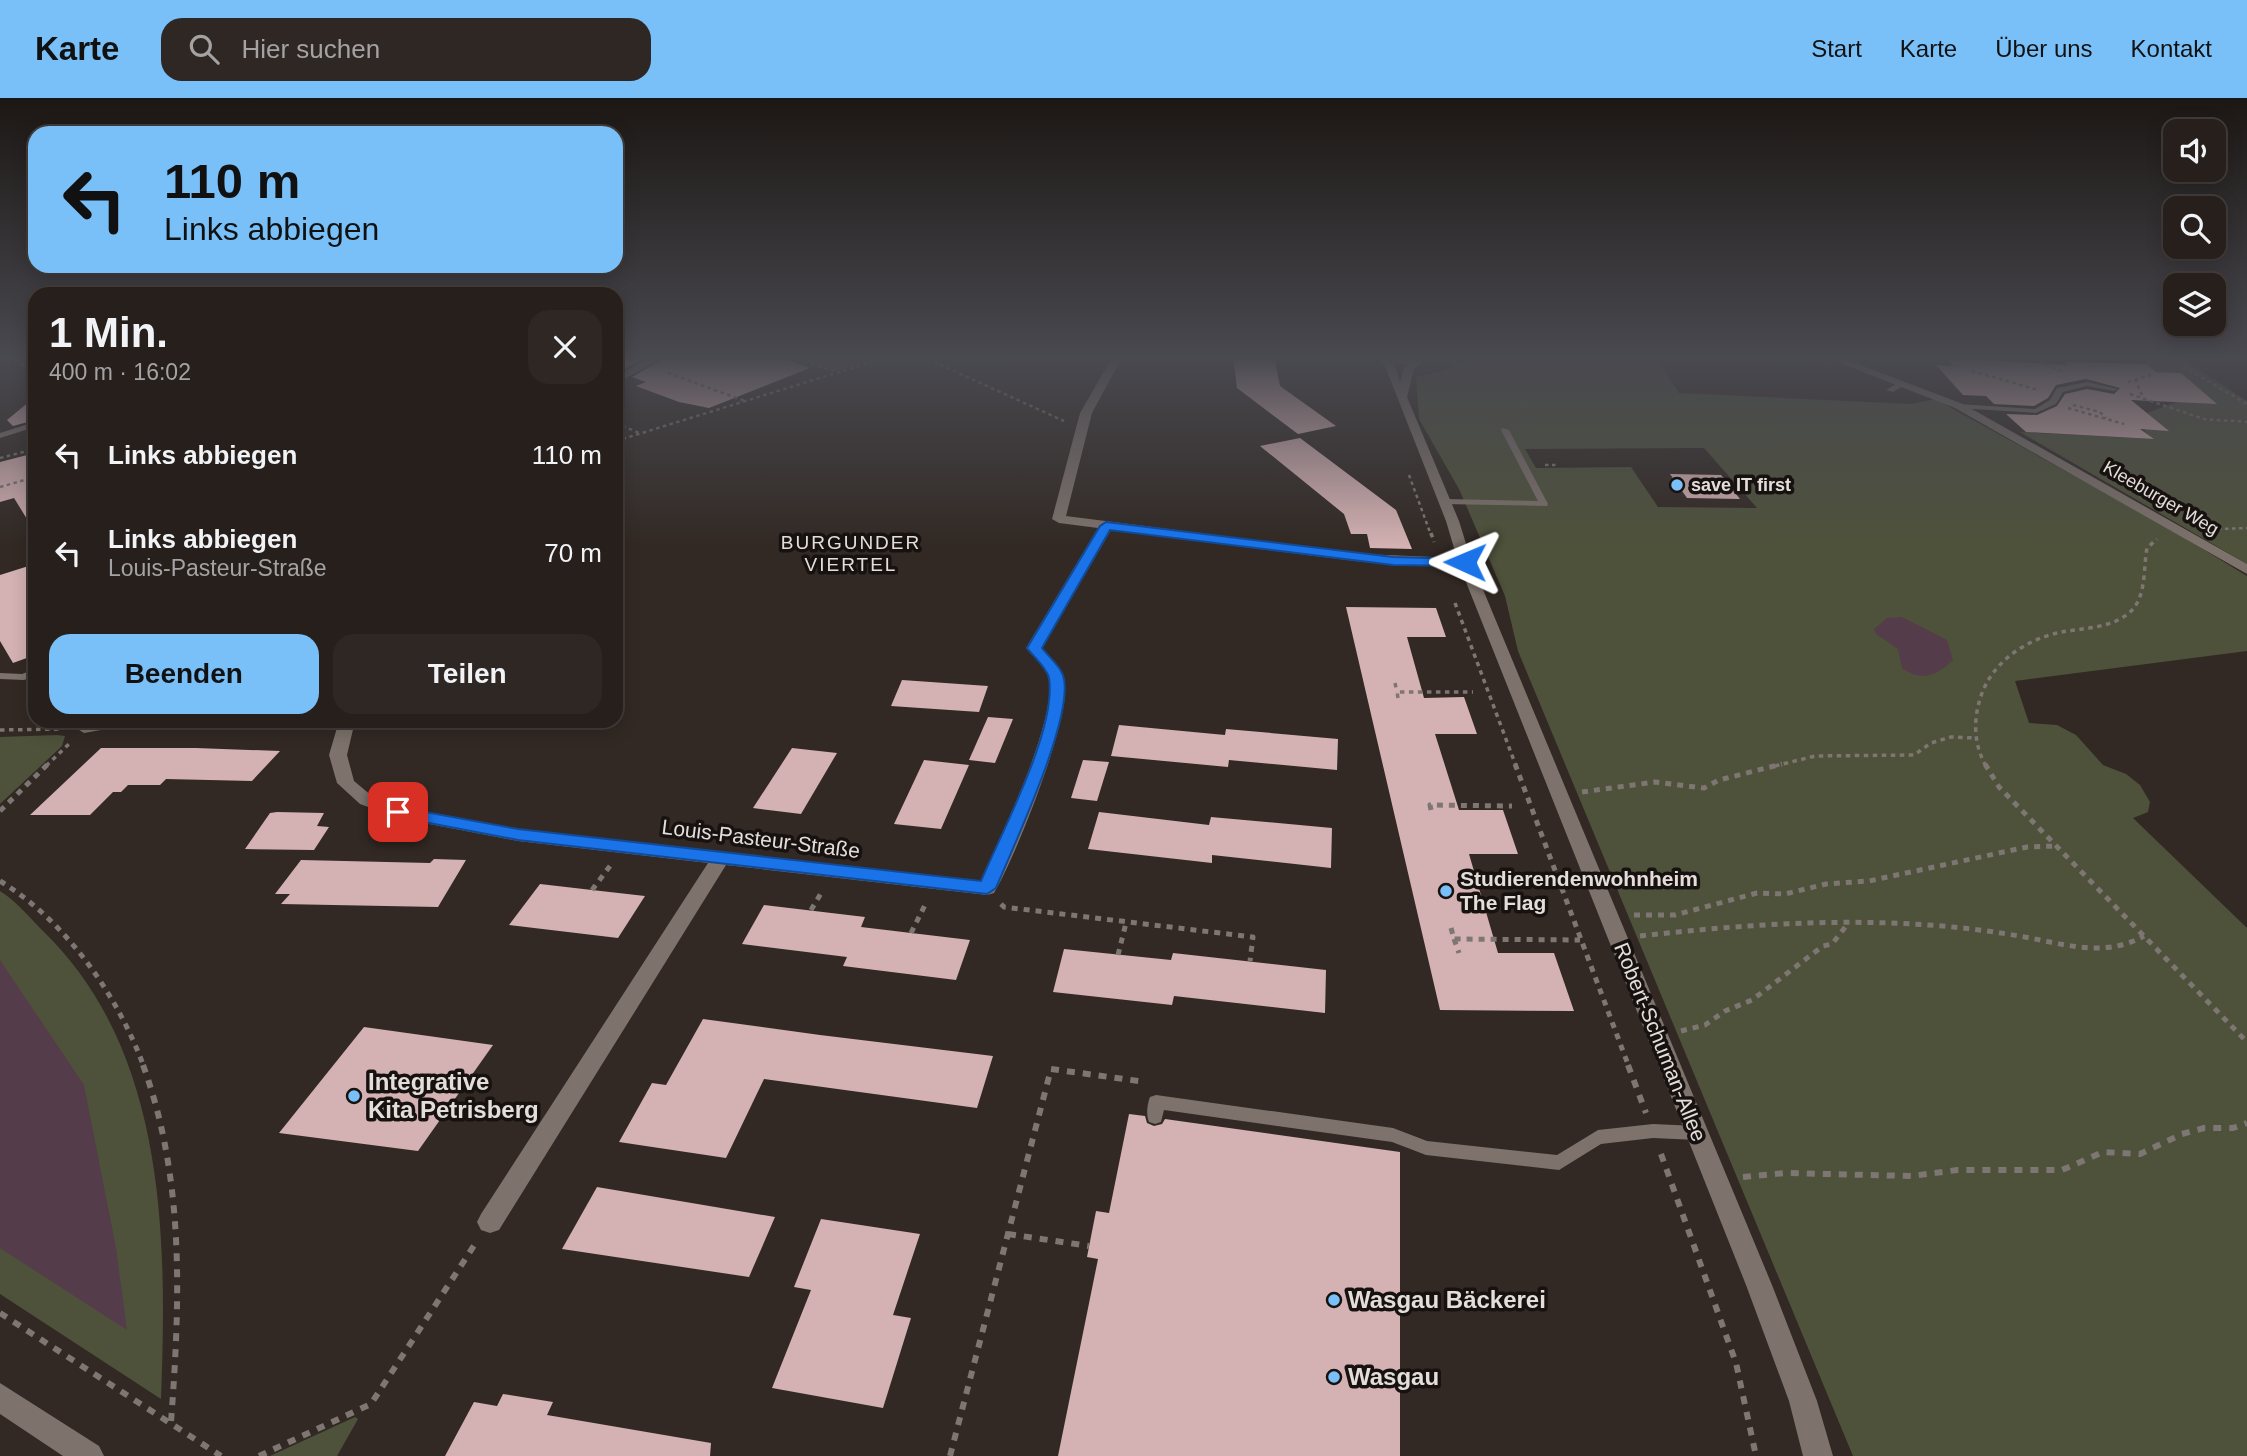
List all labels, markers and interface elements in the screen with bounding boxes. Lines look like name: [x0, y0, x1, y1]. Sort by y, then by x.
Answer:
search box: [161, 18, 651, 81]
text: Karte: [35, 30, 119, 67]
icon: search: [185, 30, 223, 68]
text: Hier suchen: [241, 34, 380, 64]
text: Start: [1811, 35, 1862, 62]
text: Karte: [1900, 35, 1957, 62]
text: Über uns: [1995, 35, 2093, 62]
text: Kontakt: [2131, 35, 2212, 62]
map controls: [2163, 119, 2226, 336]
button: sound: [2163, 119, 2226, 182]
icon: left: [49, 154, 140, 245]
text: 110 m: [164, 154, 300, 208]
button: search: [2163, 196, 2226, 259]
text: Links abbiegen: [164, 211, 379, 247]
button: layers: [2163, 273, 2226, 336]
text: 1 Min.: [49, 309, 168, 356]
button: close: [528, 310, 602, 384]
text: 400 m · 16:02: [49, 359, 191, 385]
icon: left: [49, 436, 87, 474]
text: Links abbiegen: [108, 440, 297, 470]
text: 110 m: [532, 440, 602, 470]
street label: Kleeburger Weg: [2100, 457, 2222, 539]
place label: save IT first: [1691, 475, 1791, 495]
marker: save IT first: [1669, 477, 1685, 493]
text: Links abbiegen: [108, 524, 297, 554]
position arrow: [1428, 525, 1502, 599]
district label: BURGUNDER VIERTEL: [781, 532, 921, 575]
icon: left: [49, 534, 87, 572]
text: 70 m: [544, 538, 602, 568]
text: Louis-Pasteur-Straße: [108, 555, 327, 581]
button: Beenden: [49, 634, 319, 714]
button: Teilen: [333, 634, 602, 714]
pin: [368, 782, 428, 842]
icon: arrive: [379, 793, 417, 831]
street label: Louis-Pasteur-Straße: [661, 815, 862, 862]
place label: Studierendenwohnheim The Flag: [1460, 867, 1698, 914]
marker: Studierendenwohnheim The Flag: [1438, 883, 1454, 899]
street label: Robert-Schuman-Allee: [1610, 939, 1711, 1145]
place label: Integrative Kita Petrisberg: [368, 1068, 539, 1123]
marker: Integrative Kita Petrisberg: [346, 1088, 362, 1104]
place label: Wasgau Bäckerei: [1348, 1286, 1546, 1313]
marker: Wasgau Bäckerei: [1326, 1292, 1342, 1308]
place label: Wasgau: [1348, 1363, 1439, 1390]
marker: Wasgau: [1326, 1369, 1342, 1385]

